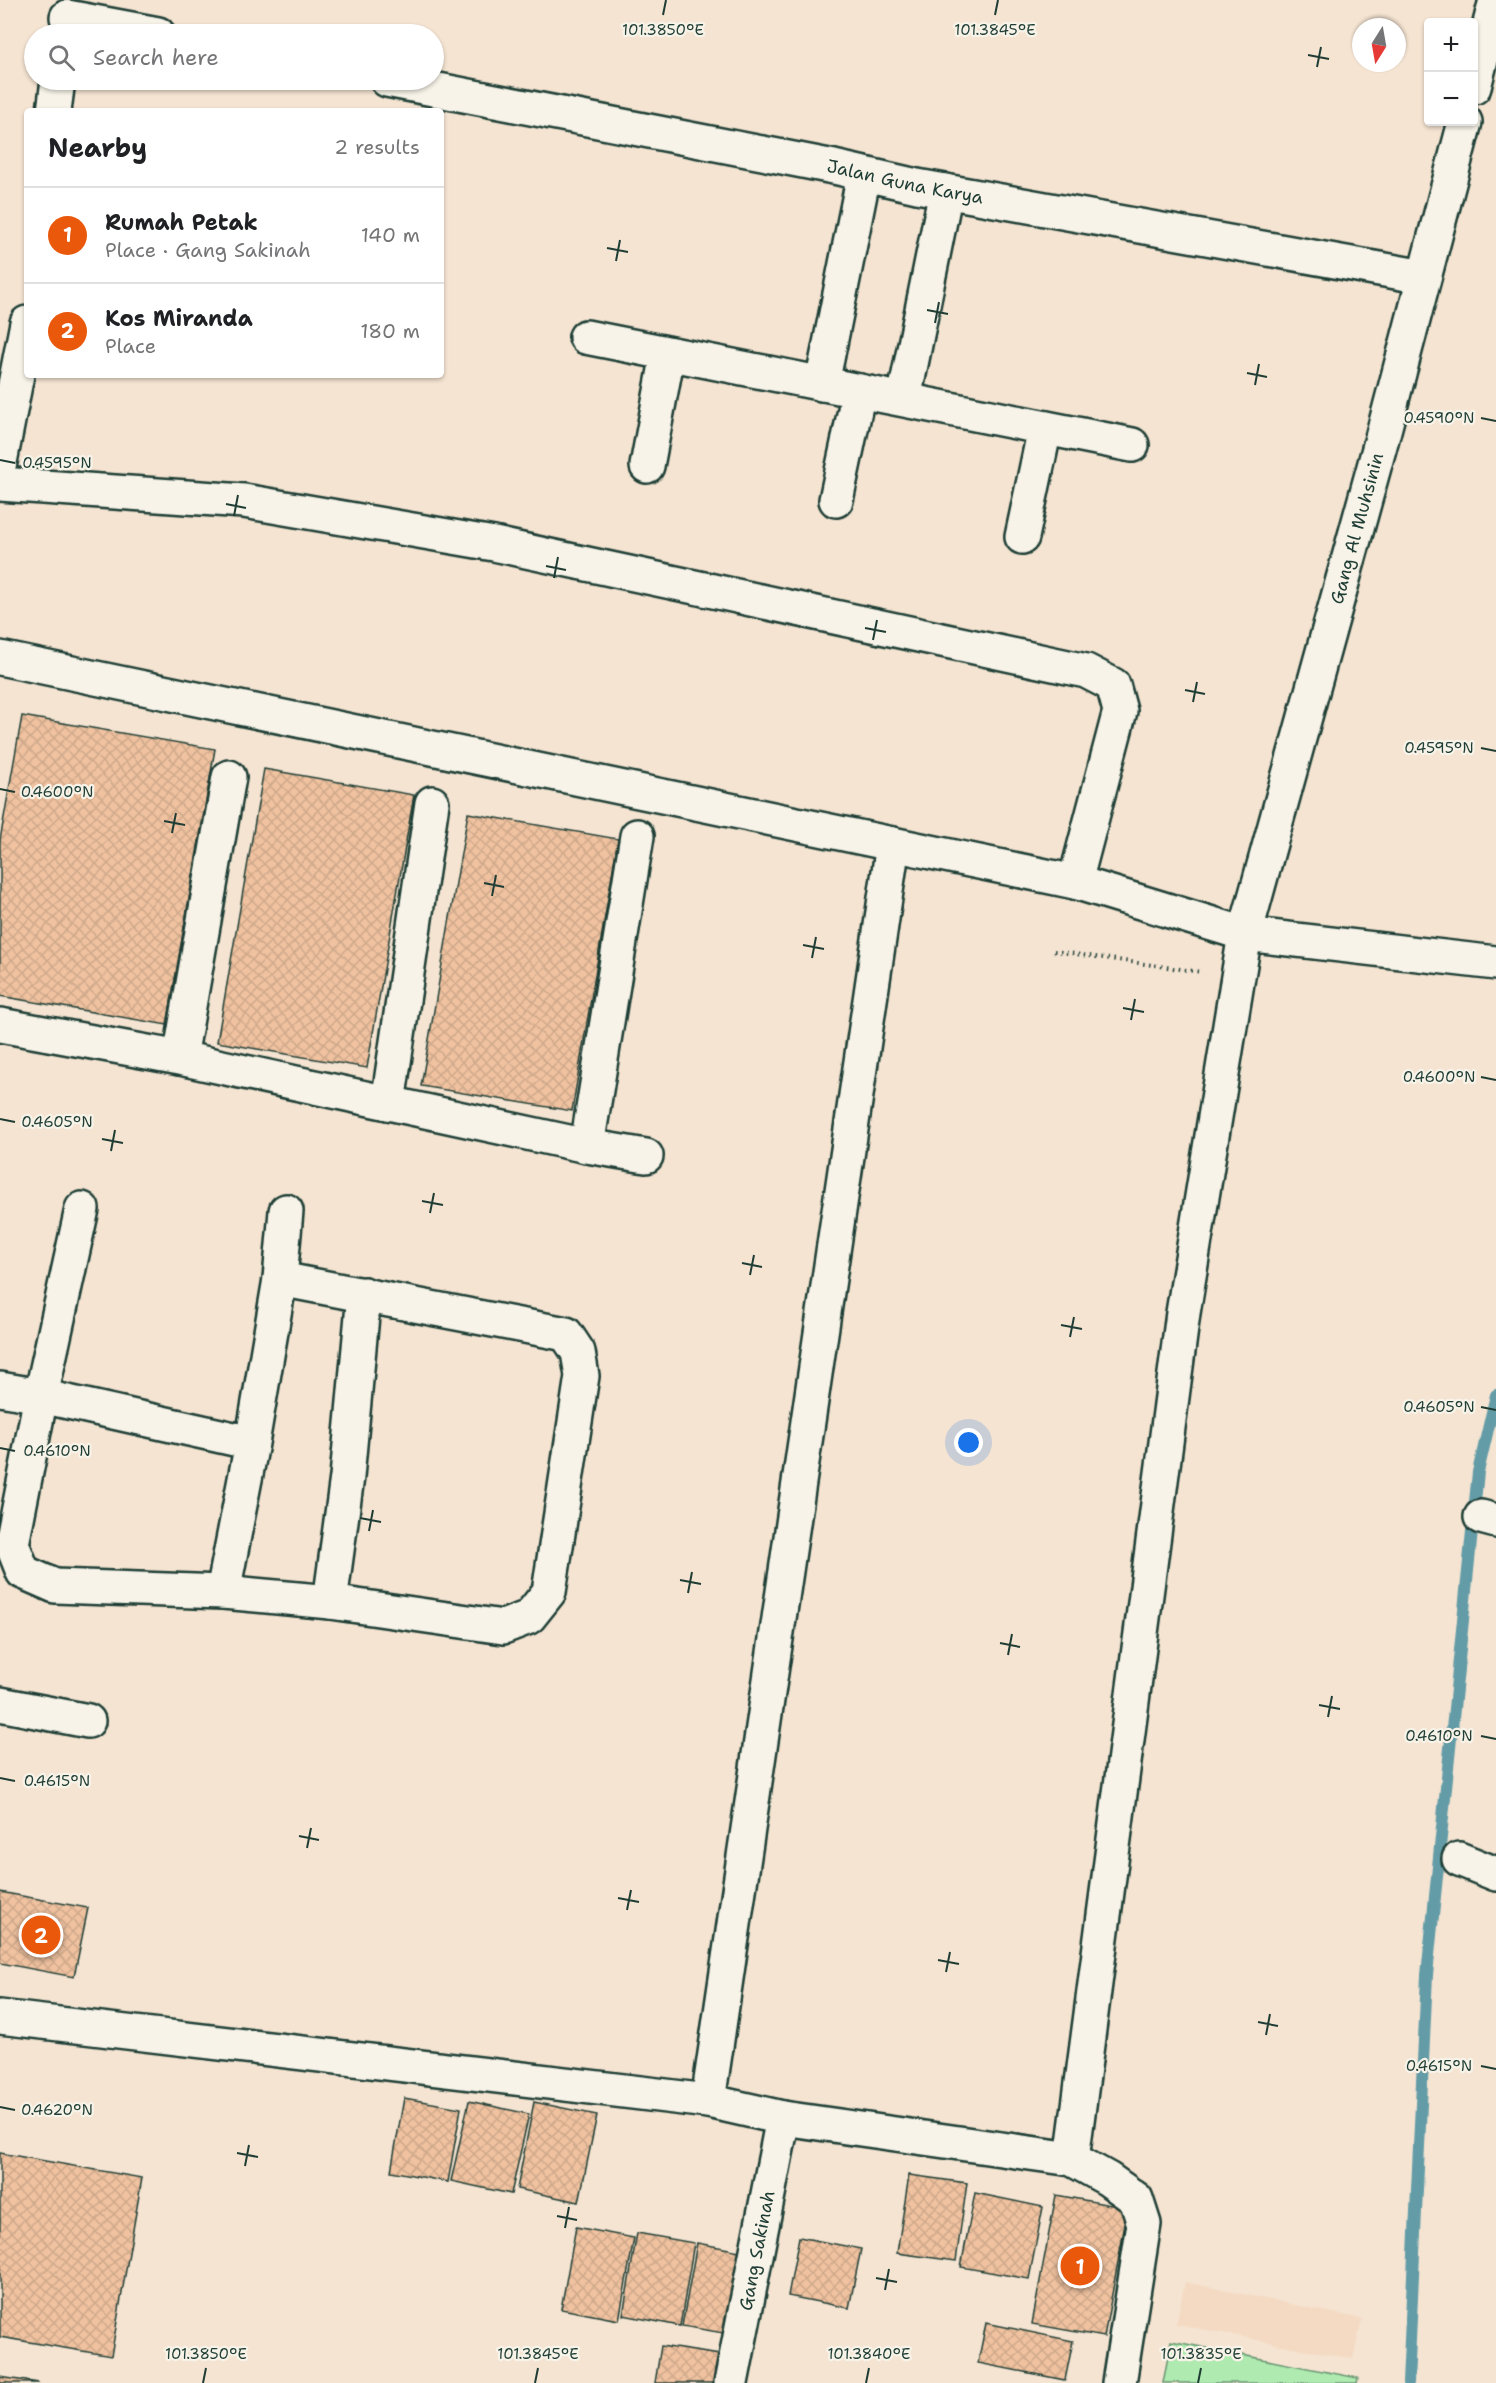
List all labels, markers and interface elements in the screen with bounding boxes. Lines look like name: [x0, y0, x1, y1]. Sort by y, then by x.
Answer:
north arrow: [1352, 18, 1406, 72]
map controls: [1424, 18, 1478, 126]
button: +: [1424, 18, 1478, 72]
text: 101.3850°E: [622, 20, 704, 40]
text: 101.3845°E: [954, 20, 1036, 40]
search box: [24, 24, 444, 90]
icon: search: [45, 41, 78, 74]
text: Search here: [93, 43, 219, 72]
button: −: [1424, 72, 1478, 126]
text: Nearby: [48, 130, 147, 165]
text: 2 results: [334, 134, 420, 160]
street label: Jalan Guna Karya: [825, 154, 985, 210]
text: Rumah Petak: [105, 208, 258, 237]
text: 1: [63, 222, 72, 248]
text: 140 m: [361, 222, 420, 248]
text: Place · Gang Sakinah: [105, 237, 311, 263]
text: Kos Miranda: [105, 304, 253, 333]
text: 2: [61, 318, 75, 344]
text: 180 m: [360, 318, 420, 344]
text: Place: [105, 333, 156, 359]
text: 0.4590°N: [1404, 408, 1474, 428]
street label: Gang Al Muhsinin: [1325, 450, 1389, 607]
text: 0.4595°N: [22, 453, 92, 473]
text: 0.4595°N: [1404, 738, 1474, 758]
text: 0.4600°N: [21, 782, 93, 802]
text: 0.4600°N: [1403, 1067, 1475, 1087]
text: 0.4605°N: [21, 1112, 93, 1132]
text: 0.4605°N: [1403, 1397, 1475, 1417]
your location: [954, 1428, 983, 1457]
text: 0.4610°N: [23, 1441, 91, 1461]
text: 0.4610°N: [1405, 1726, 1473, 1746]
text: 0.4615°N: [24, 1771, 90, 1791]
pin: 2: [22, 1912, 60, 1958]
text: 0.4615°N: [1406, 2056, 1472, 2076]
text: 0.4620°N: [21, 2100, 93, 2120]
street label: Gang Sakinah: [733, 2188, 781, 2313]
pin: 1: [1060, 2244, 1100, 2288]
text: 101.3850°E: [165, 2344, 247, 2364]
text: 101.3845°E: [497, 2344, 579, 2364]
text: 101.3840°E: [827, 2344, 911, 2364]
text: 101.3835°E: [1160, 2344, 1242, 2364]

